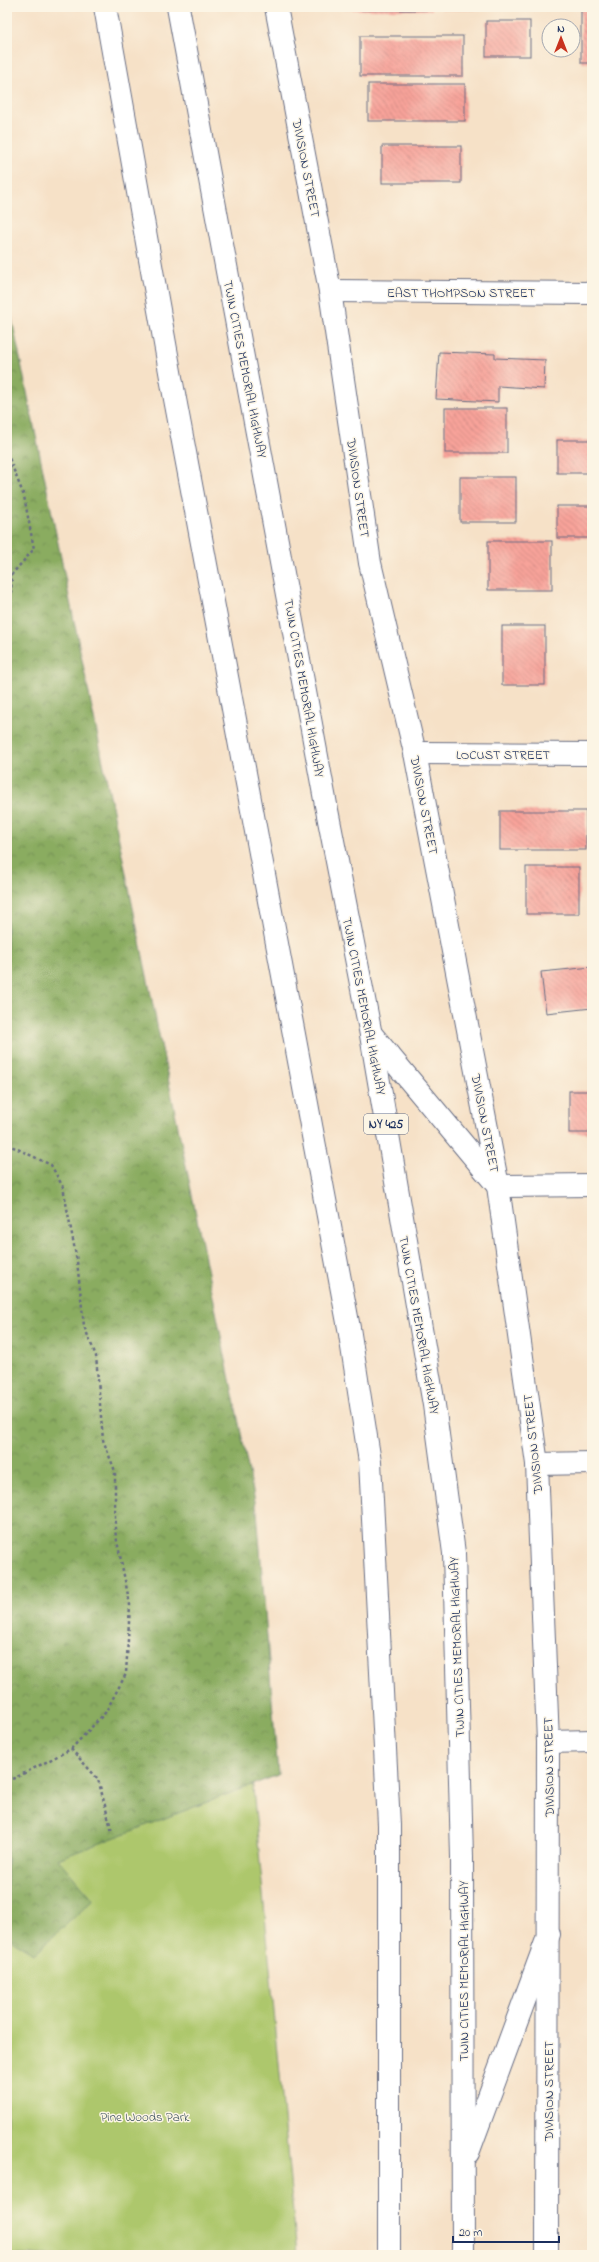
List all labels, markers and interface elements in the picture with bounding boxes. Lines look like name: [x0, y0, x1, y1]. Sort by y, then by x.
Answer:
north arrow: [541, 18, 581, 58]
text: N: [557, 21, 565, 37]
street label: DIVISION STREET: [286, 116, 324, 220]
street label: TWIN CITIES MEMORIAL HIGHWAY: [218, 279, 271, 460]
street label: EAST THOMPSON STREET: [387, 284, 536, 303]
street label: DIVISION STREET: [341, 436, 374, 540]
street label: TWIN CITIES MEMORIAL HIGHWAY: [278, 598, 329, 779]
street label: LOCUST STREET: [456, 746, 551, 765]
street label: DIVISION STREET: [404, 753, 442, 857]
street label: TWIN CITIES MEMORIAL HIGHWAY: [337, 916, 390, 1097]
street label: DIVISION STREET: [465, 1071, 503, 1175]
road number: NY 425: [364, 1114, 408, 1134]
street label: TWIN CITIES MEMORIAL HIGHWAY: [393, 1235, 444, 1416]
street label: DIVISION STREET: [519, 1393, 548, 1496]
street label: TWIN CITIES MEMORIAL HIGHWAY: [445, 1556, 470, 1738]
street label: DIVISION STREET: [539, 1716, 560, 1818]
street label: TWIN CITIES MEMORIAL HIGHWAY: [455, 1881, 474, 2061]
street label: DIVISION STREET: [540, 2040, 559, 2142]
park label: Pine Woods Park: [101, 2108, 190, 2127]
scale bar: [453, 2218, 559, 2244]
text: 20 m: [459, 2224, 482, 2242]

